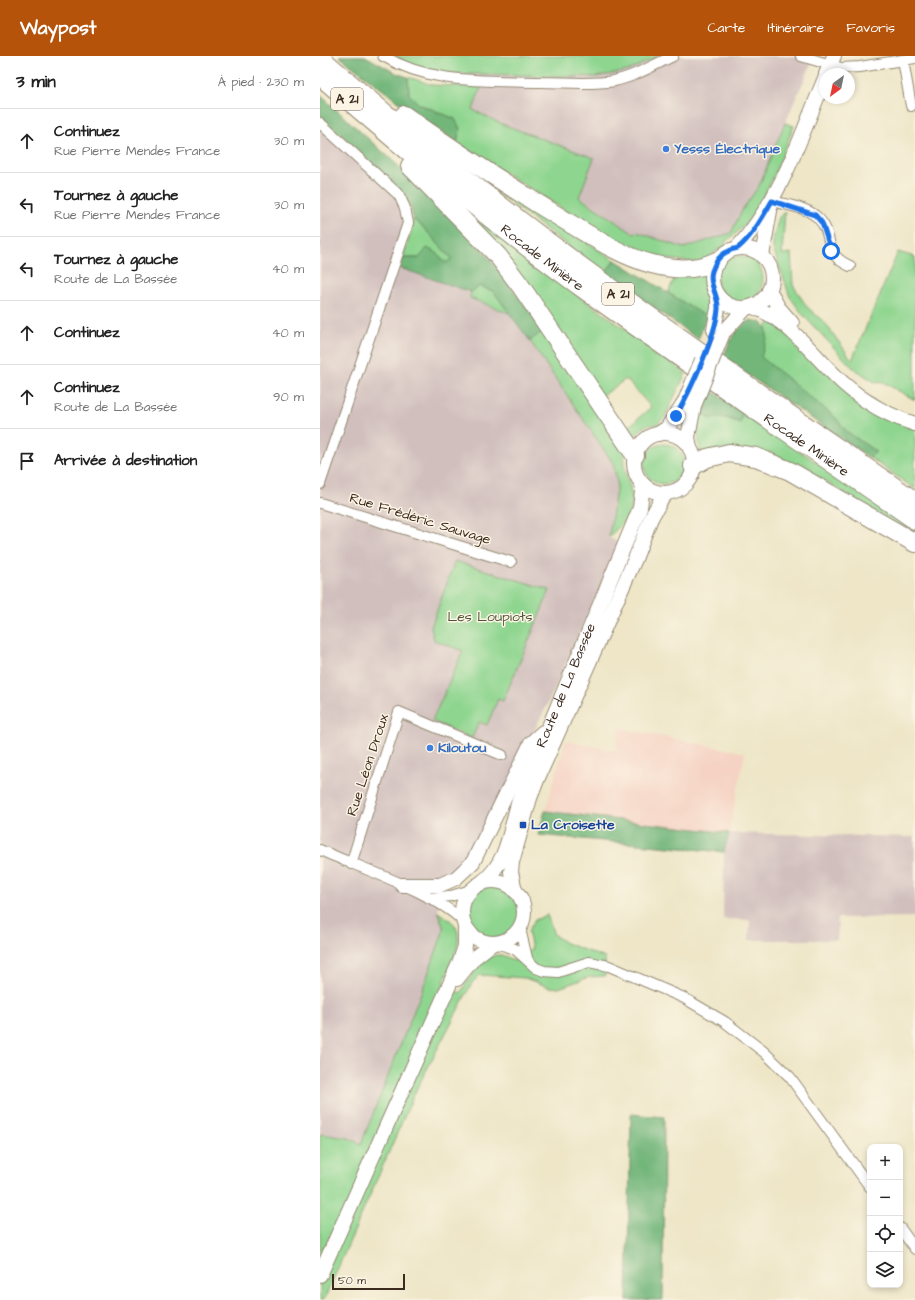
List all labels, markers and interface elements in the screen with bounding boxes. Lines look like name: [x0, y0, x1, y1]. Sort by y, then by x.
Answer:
text: Waypost: [20, 15, 96, 42]
text: Carte: [707, 18, 745, 38]
text: Itinéraire: [767, 18, 824, 38]
text: Favoris: [846, 18, 895, 38]
north arrow: [819, 68, 855, 104]
text: 3 min: [16, 70, 56, 94]
text: À pied · 230 m: [218, 73, 304, 91]
road number: A 21: [331, 88, 363, 110]
text: Continuez: [54, 121, 120, 142]
icon: ahead: [16, 130, 38, 152]
text: 30 m: [274, 132, 304, 150]
place label: Yesss Électrique: [674, 139, 780, 159]
text: Rue Pierre Mendes France: [54, 142, 220, 160]
marker: Yesss Électrique: [661, 144, 671, 154]
text: Tournez à gauche: [54, 185, 178, 206]
icon: left: [16, 194, 38, 216]
text: 30 m: [274, 196, 304, 214]
text: Rue Pierre Mendes France: [54, 206, 220, 224]
street label: Rocade Minière: [496, 220, 588, 296]
route start: [822, 242, 840, 260]
text: Tournez à gauche: [54, 249, 178, 270]
icon: left: [16, 258, 38, 280]
text: 40 m: [272, 260, 304, 278]
text: Route de La Bassée: [54, 270, 177, 288]
road number: A 21: [602, 283, 634, 305]
icon: ahead: [16, 322, 38, 344]
text: Continuez: [54, 322, 120, 343]
text: 40 m: [272, 324, 304, 342]
text: Continuez: [54, 377, 120, 398]
icon: ahead: [16, 386, 38, 408]
text: 90 m: [273, 388, 304, 406]
text: Route de La Bassée: [54, 398, 177, 416]
route end: [667, 407, 685, 425]
street label: Rocade Minière: [759, 409, 853, 482]
icon: arrive: [16, 450, 38, 472]
text: Arrivée à destination: [54, 450, 197, 471]
street label: Rue Frédéric Sauvage: [347, 488, 493, 550]
park label: Les Loupiots: [447, 607, 533, 627]
street label: Route de La Bassée: [531, 620, 601, 751]
street label: Rue Léon Droux: [342, 711, 394, 819]
place label: Kiloutou: [438, 738, 486, 758]
marker: Kiloutou: [425, 743, 435, 753]
place label: La Croisette: [531, 815, 615, 835]
marker: La Croisette: [518, 820, 528, 830]
map controls: [867, 1144, 903, 1288]
button: +: [867, 1144, 903, 1180]
button: −: [867, 1180, 903, 1216]
button: locate: [867, 1216, 903, 1252]
button: layers: [867, 1252, 903, 1288]
scale bar: [332, 1272, 405, 1291]
text: 50 m: [338, 1273, 366, 1288]

